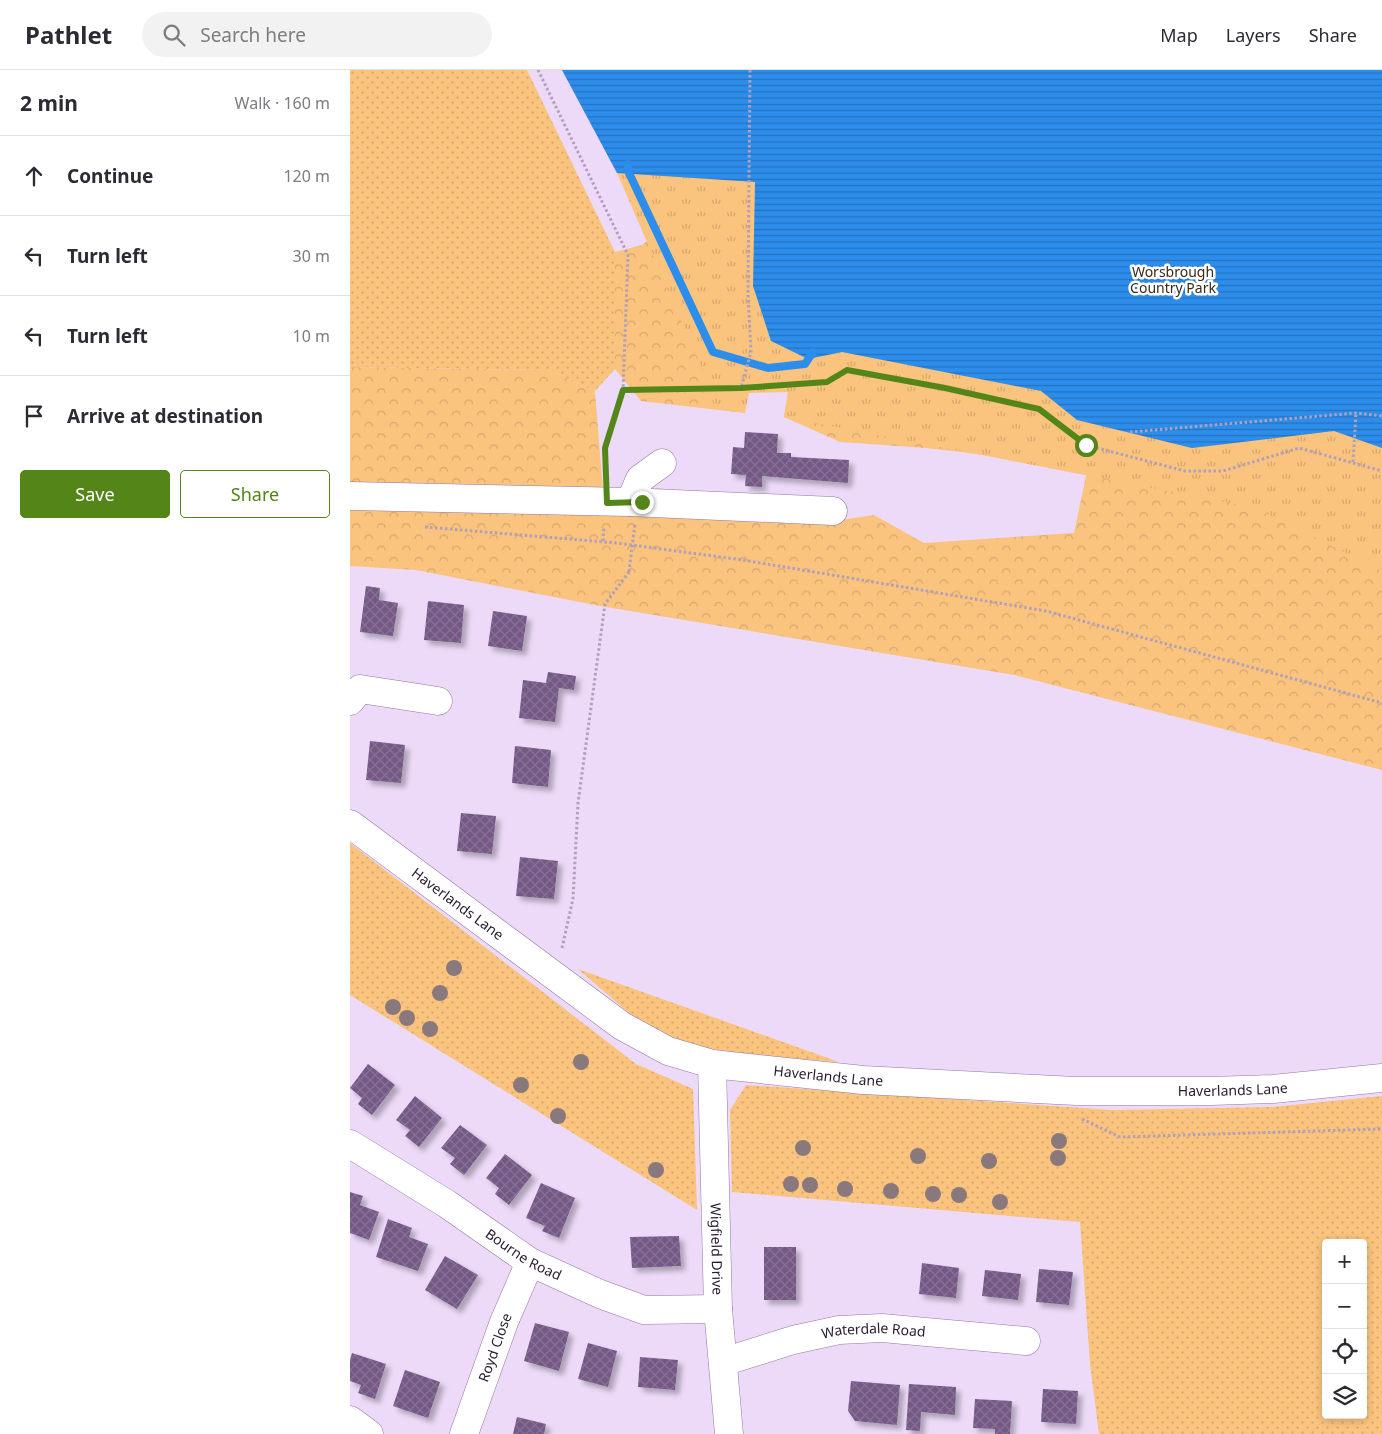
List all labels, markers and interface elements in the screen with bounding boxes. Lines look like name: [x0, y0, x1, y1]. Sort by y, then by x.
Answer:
search box: [142, 12, 492, 57]
text: Pathlet: [25, 18, 112, 51]
icon: search: [160, 21, 188, 49]
text: Search here: [200, 22, 306, 48]
text: Map: [1160, 23, 1198, 47]
text: Layers: [1226, 23, 1281, 47]
text: Share: [1309, 23, 1357, 47]
text: 2 min: [20, 89, 78, 117]
text: Walk · 160 m: [235, 92, 330, 114]
icon: ahead: [20, 162, 48, 190]
text: Continue: [67, 163, 153, 189]
text: 120 m: [283, 165, 330, 187]
icon: left: [20, 242, 48, 270]
text: Turn left: [67, 243, 148, 269]
text: 30 m: [293, 245, 330, 267]
park label: Worsbrough Country Park: [1130, 262, 1216, 297]
icon: left: [20, 322, 48, 350]
text: Turn left: [67, 323, 148, 349]
text: 10 m: [293, 325, 330, 347]
icon: arrive: [20, 402, 48, 430]
text: Arrive at destination: [67, 403, 263, 429]
route start: [1075, 434, 1098, 457]
button: Save: [20, 470, 170, 518]
button: Share: [180, 470, 330, 518]
route end: [631, 491, 654, 514]
street label: Haverlands Lane: [408, 863, 508, 944]
street label: Haverlands Lane: [773, 1061, 884, 1090]
street label: Haverlands Lane: [1178, 1078, 1289, 1100]
street label: Wigfield Drive: [706, 1203, 728, 1295]
street label: Bourne Road: [482, 1224, 565, 1284]
map controls: [1322, 1239, 1367, 1419]
button: +: [1322, 1239, 1367, 1284]
button: −: [1322, 1284, 1367, 1329]
street label: Royd Close: [473, 1310, 516, 1384]
street label: Waterdale Road: [820, 1318, 926, 1343]
button: locate: [1322, 1329, 1367, 1374]
button: layers: [1322, 1374, 1367, 1419]

